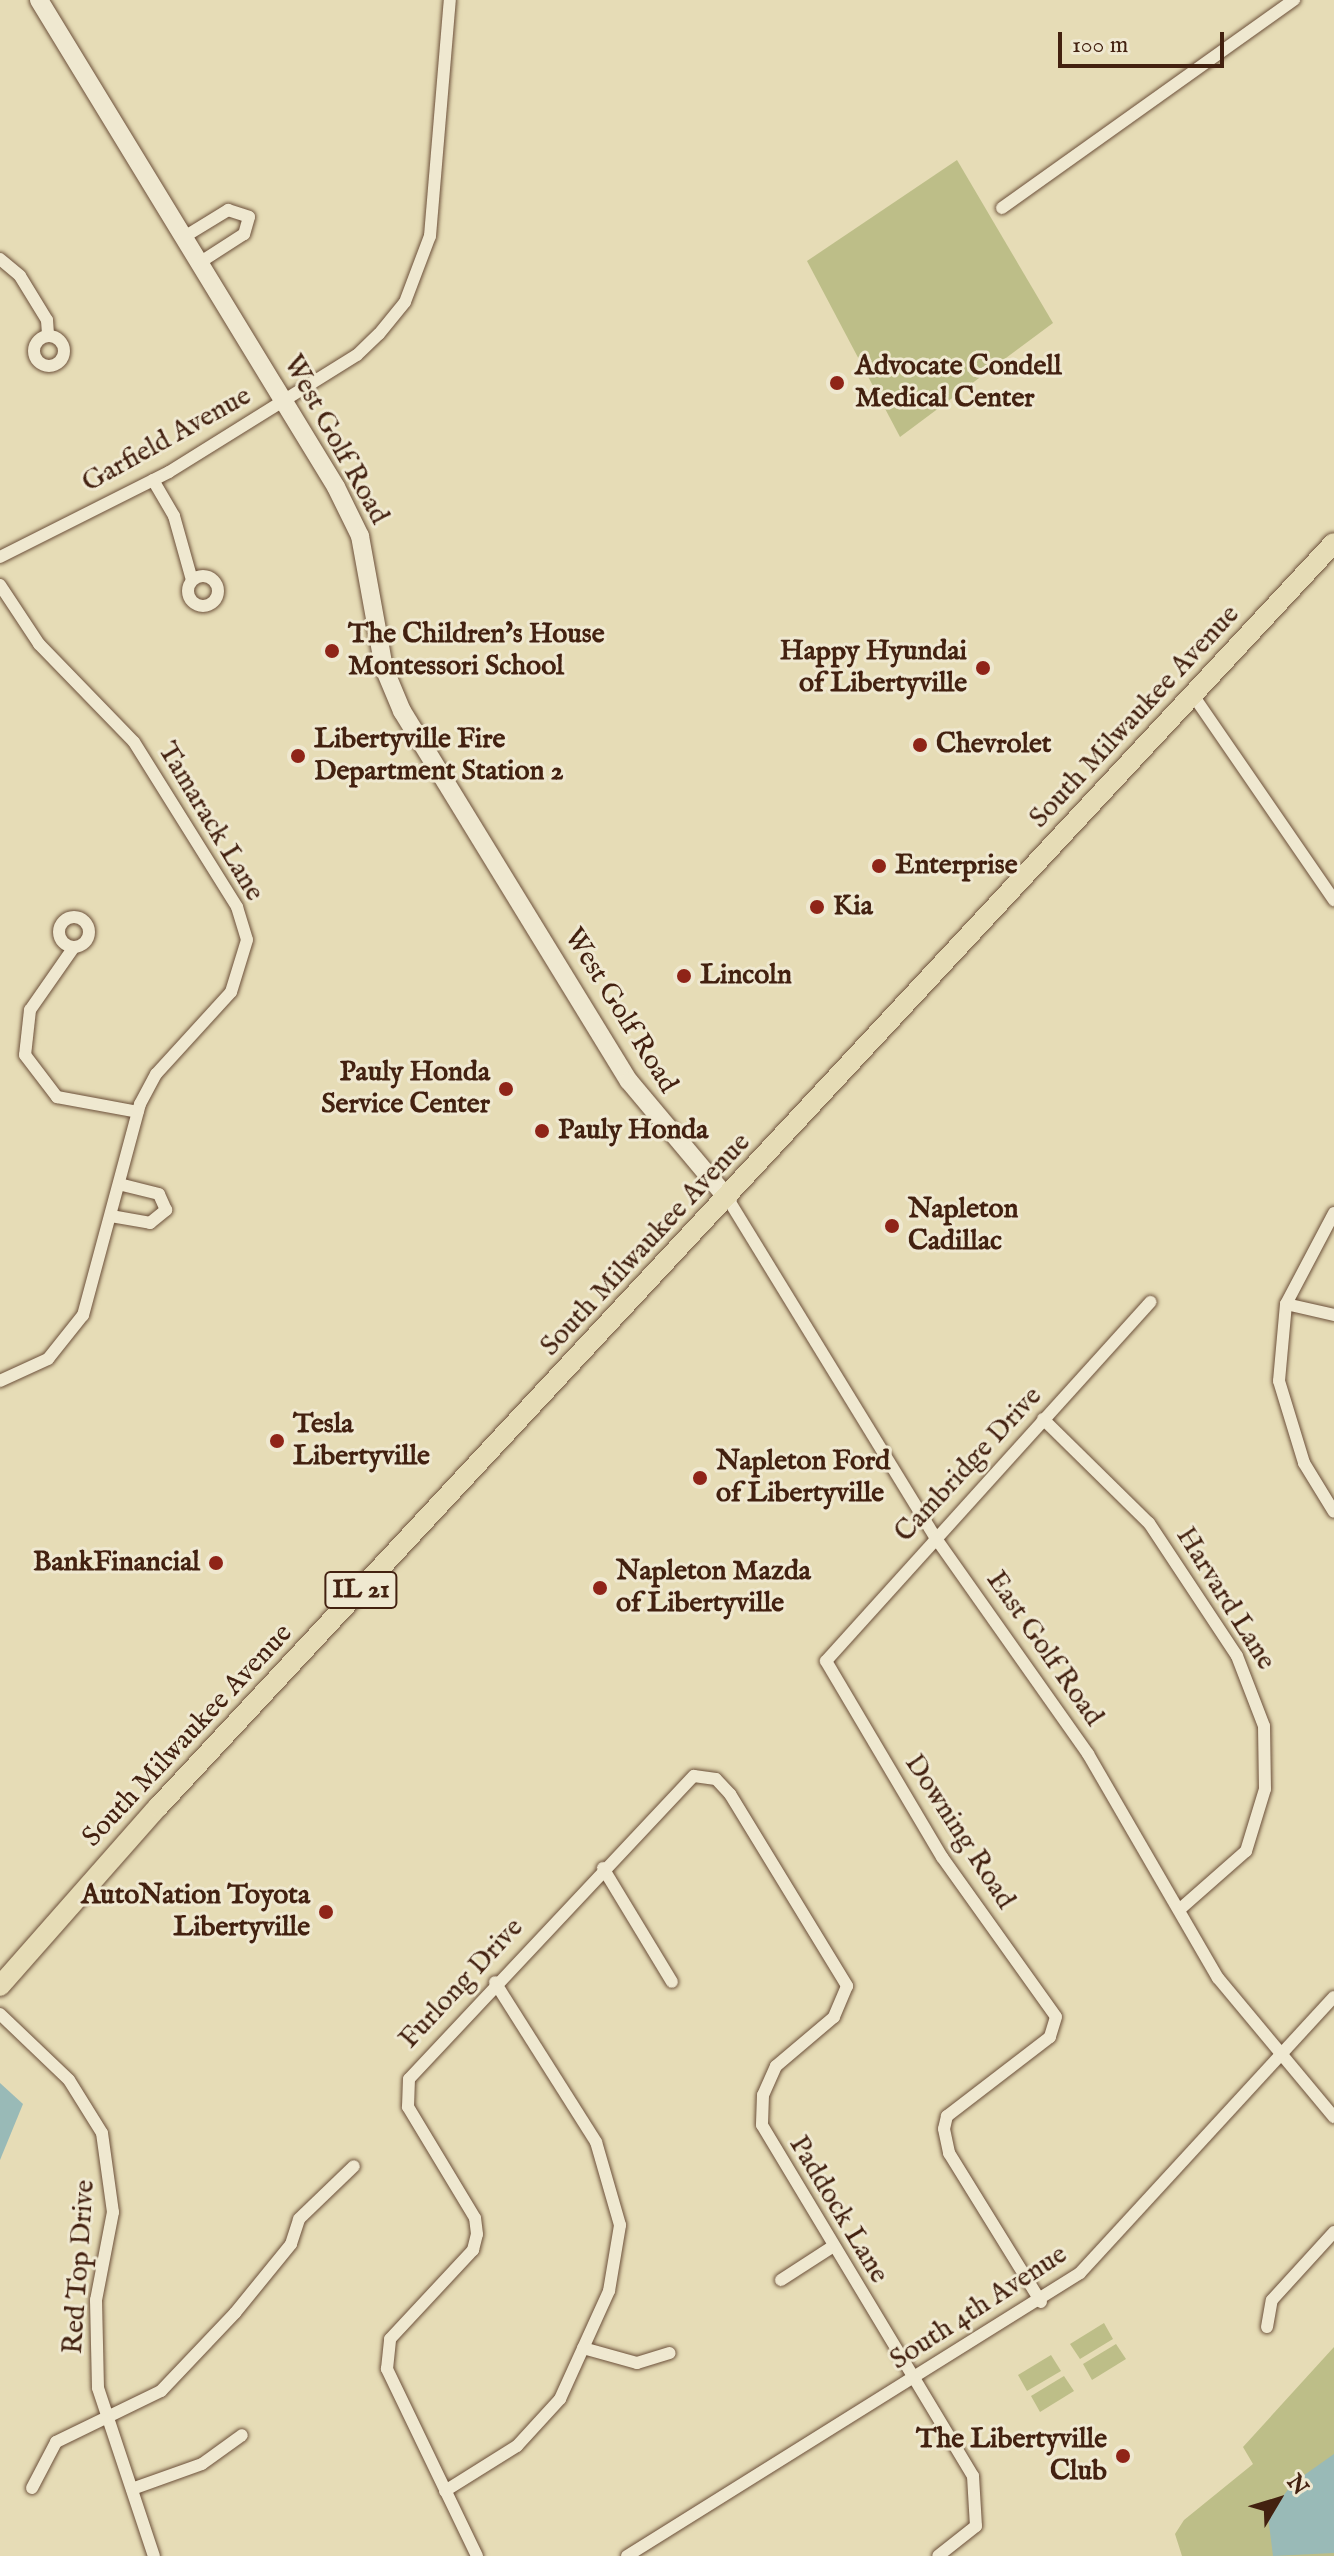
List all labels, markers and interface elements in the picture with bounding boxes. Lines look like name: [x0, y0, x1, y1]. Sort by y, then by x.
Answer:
scale bar: [1062, 16, 1228, 66]
text: 100 m: [1072, 30, 1128, 61]
street label: West Golf Road: [275, 350, 395, 530]
place label: Advocate Condell Medical Center: [855, 350, 1062, 416]
marker: Advocate Condell Medical Center: [826, 372, 848, 394]
street label: Garfield Avenue: [77, 380, 257, 500]
street label: South Milwaukee Avenue: [1023, 599, 1247, 835]
place label: The Children's House Montessori School: [348, 618, 605, 684]
place label: Happy Hyundai of Libertyville: [780, 635, 967, 701]
marker: The Children's House Montessori School: [323, 642, 341, 660]
marker: Happy Hyundai of Libertyville: [974, 659, 992, 677]
place label: Libertyville Fire Department Station 2: [314, 723, 564, 789]
place label: Chevrolet: [936, 728, 1051, 762]
street label: Tamarack Lane: [149, 736, 271, 908]
marker: Chevrolet: [911, 736, 929, 754]
marker: Libertyville Fire Department Station 2: [289, 747, 307, 765]
place label: Enterprise: [895, 849, 1018, 883]
marker: Enterprise: [870, 857, 888, 875]
place label: Kia: [833, 890, 873, 924]
marker: Kia: [808, 898, 826, 916]
street label: West Golf Road: [556, 922, 684, 1100]
place label: Lincoln: [700, 959, 792, 993]
marker: Lincoln: [675, 967, 693, 985]
place label: Pauly Honda Service Center: [321, 1056, 490, 1122]
marker: Pauly Honda Service Center: [497, 1080, 515, 1098]
place label: Pauly Honda: [558, 1114, 708, 1148]
marker: Pauly Honda: [533, 1122, 551, 1140]
street label: South Milwaukee Avenue: [534, 1127, 758, 1363]
place label: Napleton Cadillac: [908, 1193, 1018, 1259]
marker: Napleton Cadillac: [883, 1217, 901, 1235]
street label: Cambridge Drive: [888, 1380, 1050, 1550]
place label: Tesla Libertyville: [293, 1408, 430, 1474]
marker: Tesla Libertyville: [268, 1432, 286, 1450]
place label: Napleton Ford of Libertyville: [716, 1445, 890, 1511]
marker: Napleton Ford of Libertyville: [691, 1469, 709, 1487]
street label: Harvard Lane: [1168, 1521, 1282, 1677]
place label: BankFinancial: [33, 1546, 200, 1580]
marker: BankFinancial: [207, 1554, 225, 1572]
place label: Napleton Mazda of Libertyville: [616, 1555, 811, 1621]
street label: East Golf Road: [978, 1565, 1110, 1733]
road number: IL 21: [323, 1568, 399, 1612]
marker: Napleton Mazda of Libertyville: [591, 1579, 609, 1597]
street label: South Milwaukee Avenue: [76, 1618, 300, 1854]
street label: Downing Road: [897, 1748, 1021, 1916]
place label: AutoNation Toyota Libertyville: [81, 1879, 310, 1945]
marker: AutoNation Toyota Libertyville: [317, 1903, 335, 1921]
street label: Furlong Drive: [393, 1912, 531, 2056]
street label: Paddock Lane: [781, 2130, 895, 2290]
street label: Red Top Drive: [57, 2179, 103, 2355]
street label: South 4th Avenue: [884, 2238, 1074, 2378]
place label: The Libertyville Club: [916, 2423, 1107, 2489]
marker: The Libertyville Club: [1114, 2447, 1132, 2465]
north arrow: [1238, 2460, 1318, 2540]
text: N: [1280, 2469, 1314, 2501]

